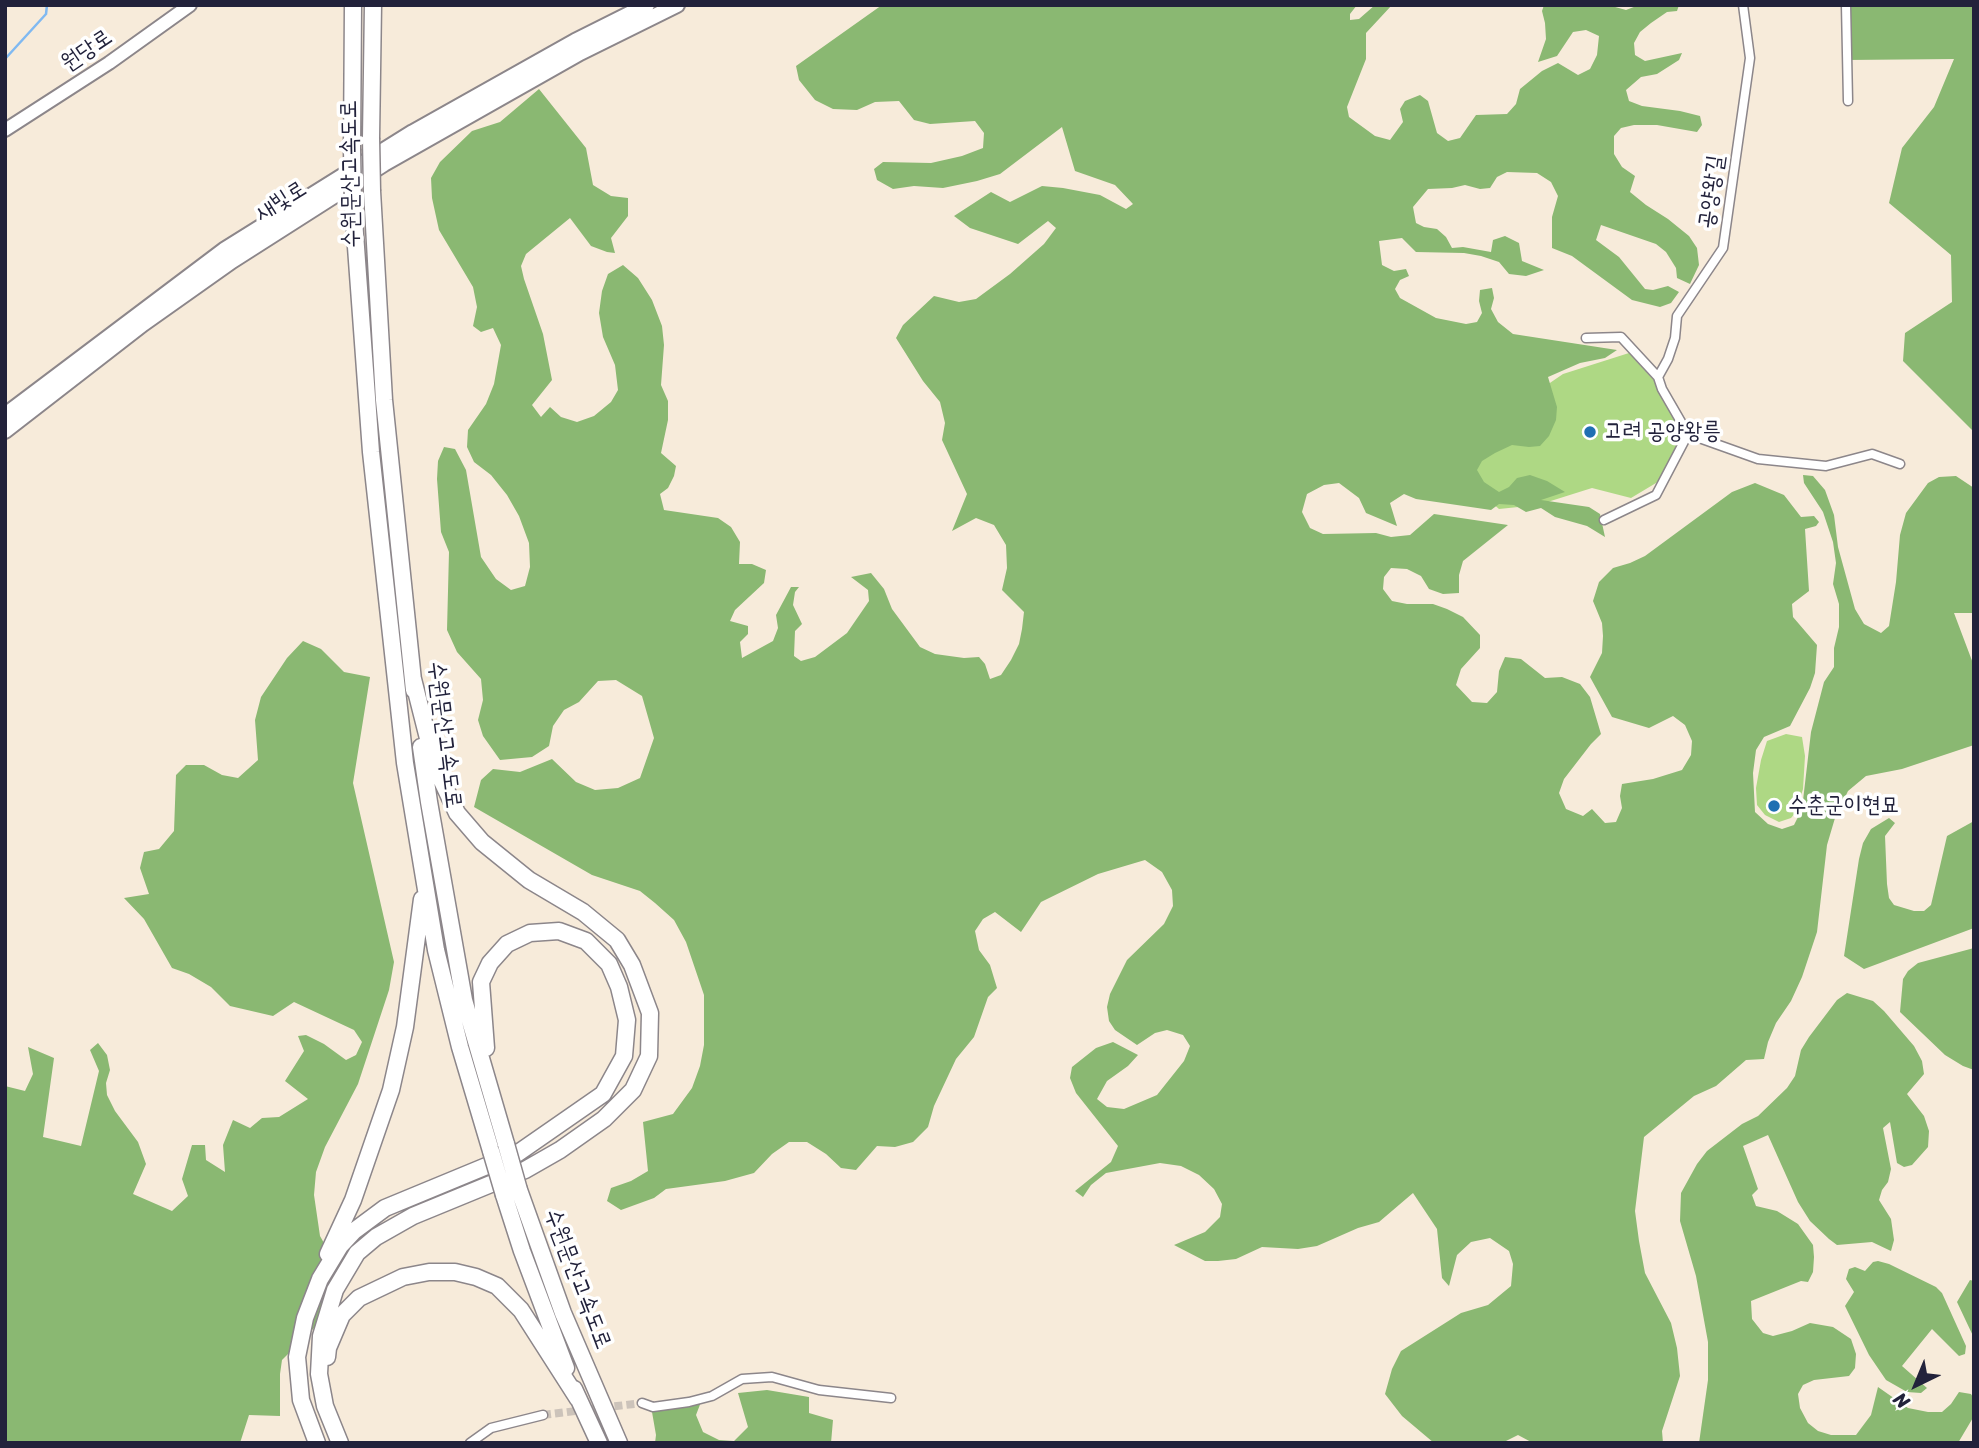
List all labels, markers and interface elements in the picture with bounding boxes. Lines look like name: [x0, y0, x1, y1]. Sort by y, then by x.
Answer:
street label: 원당로: [56, 24, 118, 78]
street label: 수원문산고속도로: [336, 100, 366, 248]
street label: 공양왕길: [1693, 153, 1731, 231]
street label: 새빛로: [250, 176, 312, 228]
place label: 고려 공양왕릉: [1604, 418, 1721, 446]
marker: 고려 공양왕릉: [1582, 424, 1598, 440]
street label: 수원문산고속도로: [421, 660, 467, 810]
place label: 수춘군이현묘: [1788, 792, 1899, 820]
marker: 수춘군이현묘: [1766, 798, 1782, 814]
street label: 수원문산고속도로: [538, 1205, 616, 1353]
north arrow: [1881, 1350, 1951, 1420]
text: N: [1885, 1384, 1917, 1417]

